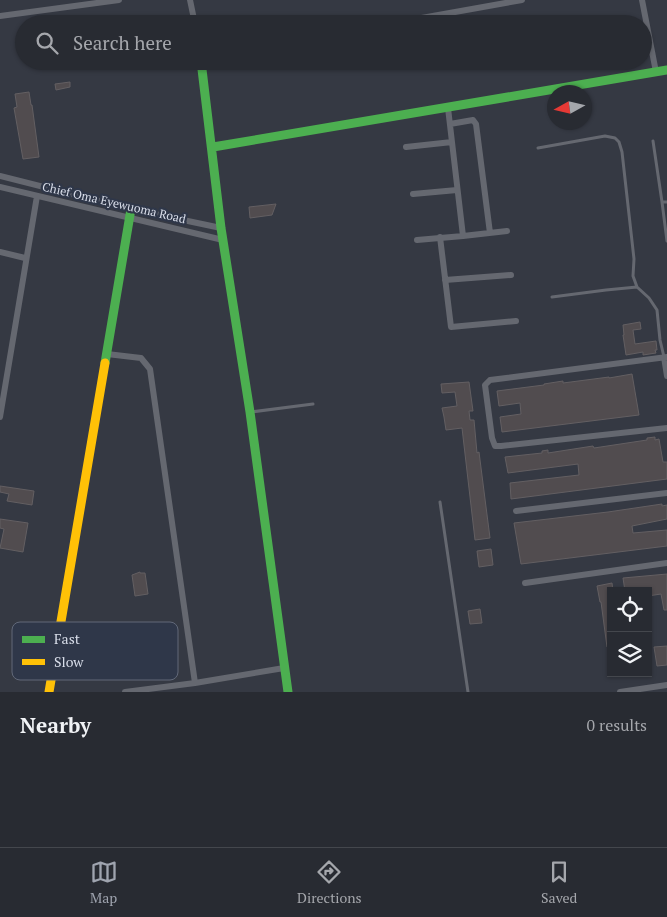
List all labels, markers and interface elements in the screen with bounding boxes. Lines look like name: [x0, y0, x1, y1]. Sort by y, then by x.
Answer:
search box: [15, 15, 652, 70]
icon: search: [33, 29, 61, 57]
text: Search here: [73, 30, 172, 55]
north arrow: [547, 85, 592, 130]
street label: Chief Oma Eyewuoma Road: [41, 179, 188, 226]
map controls: [607, 587, 652, 677]
button: locate: [607, 587, 652, 632]
legend: [12, 622, 178, 680]
text: Fast: [54, 629, 81, 648]
button: layers: [607, 632, 652, 677]
text: Slow: [54, 652, 84, 671]
text: Nearby: [20, 711, 91, 739]
text: 0 results: [587, 714, 647, 736]
tab: Map: [90, 858, 118, 907]
tab: Directions: [297, 858, 362, 907]
tab: Saved: [541, 858, 577, 907]

